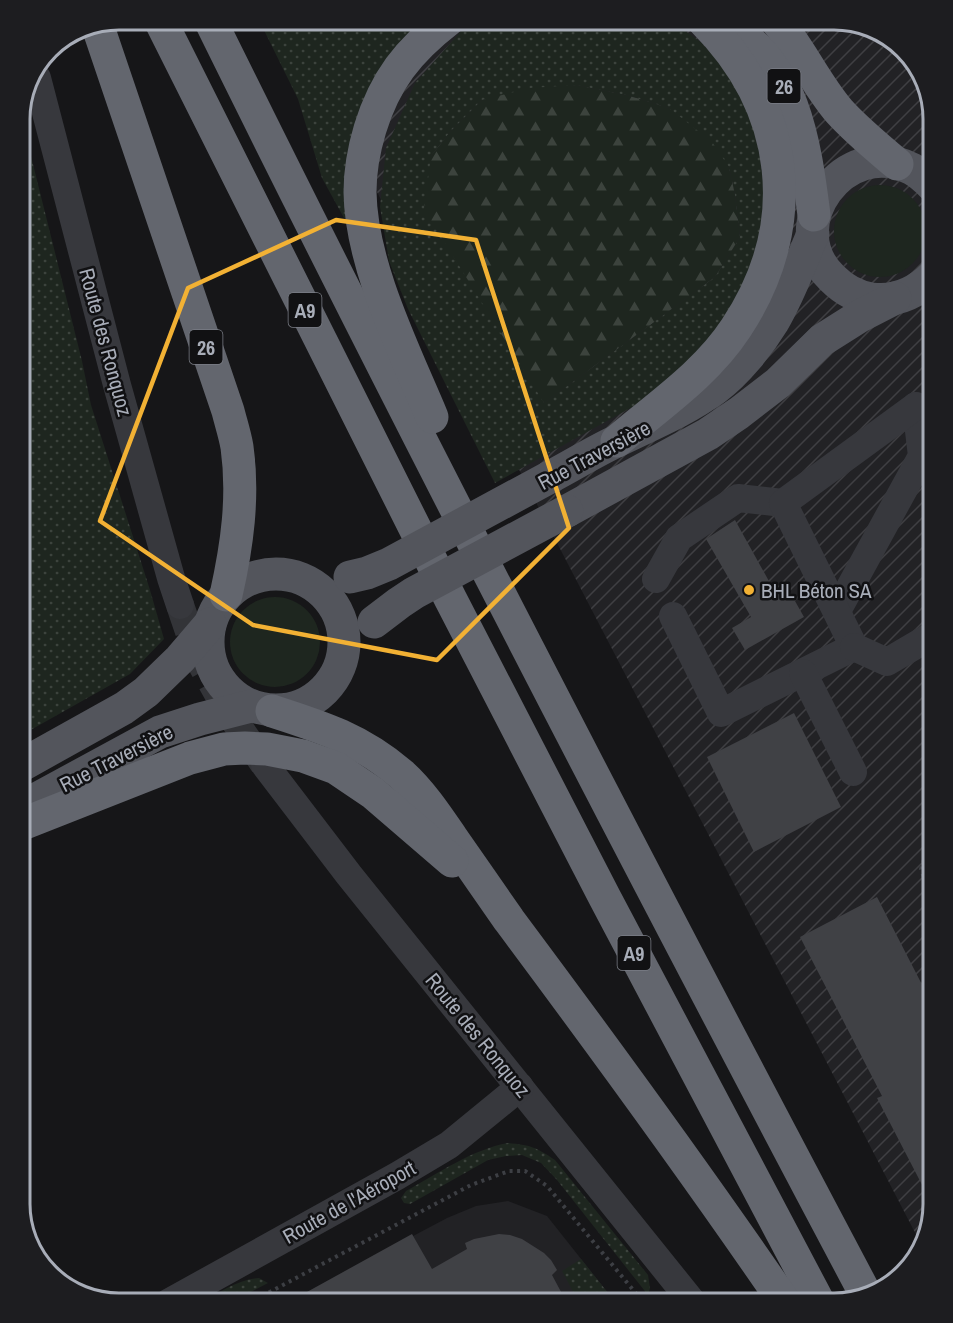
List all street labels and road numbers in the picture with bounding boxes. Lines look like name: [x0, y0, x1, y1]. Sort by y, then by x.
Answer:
road number: 26: [768, 69, 800, 103]
street label: Route des Ronquoz: [72, 265, 140, 420]
road number: A9: [288, 293, 322, 327]
road number: 26: [190, 330, 222, 364]
street label: Rue Traversière: [533, 413, 655, 497]
street label: Rue Traversière: [54, 717, 178, 799]
road number: A9: [618, 936, 650, 970]
street label: Route des Ronquoz: [419, 967, 537, 1104]
street label: Route de l'Aéroport: [277, 1153, 421, 1251]

